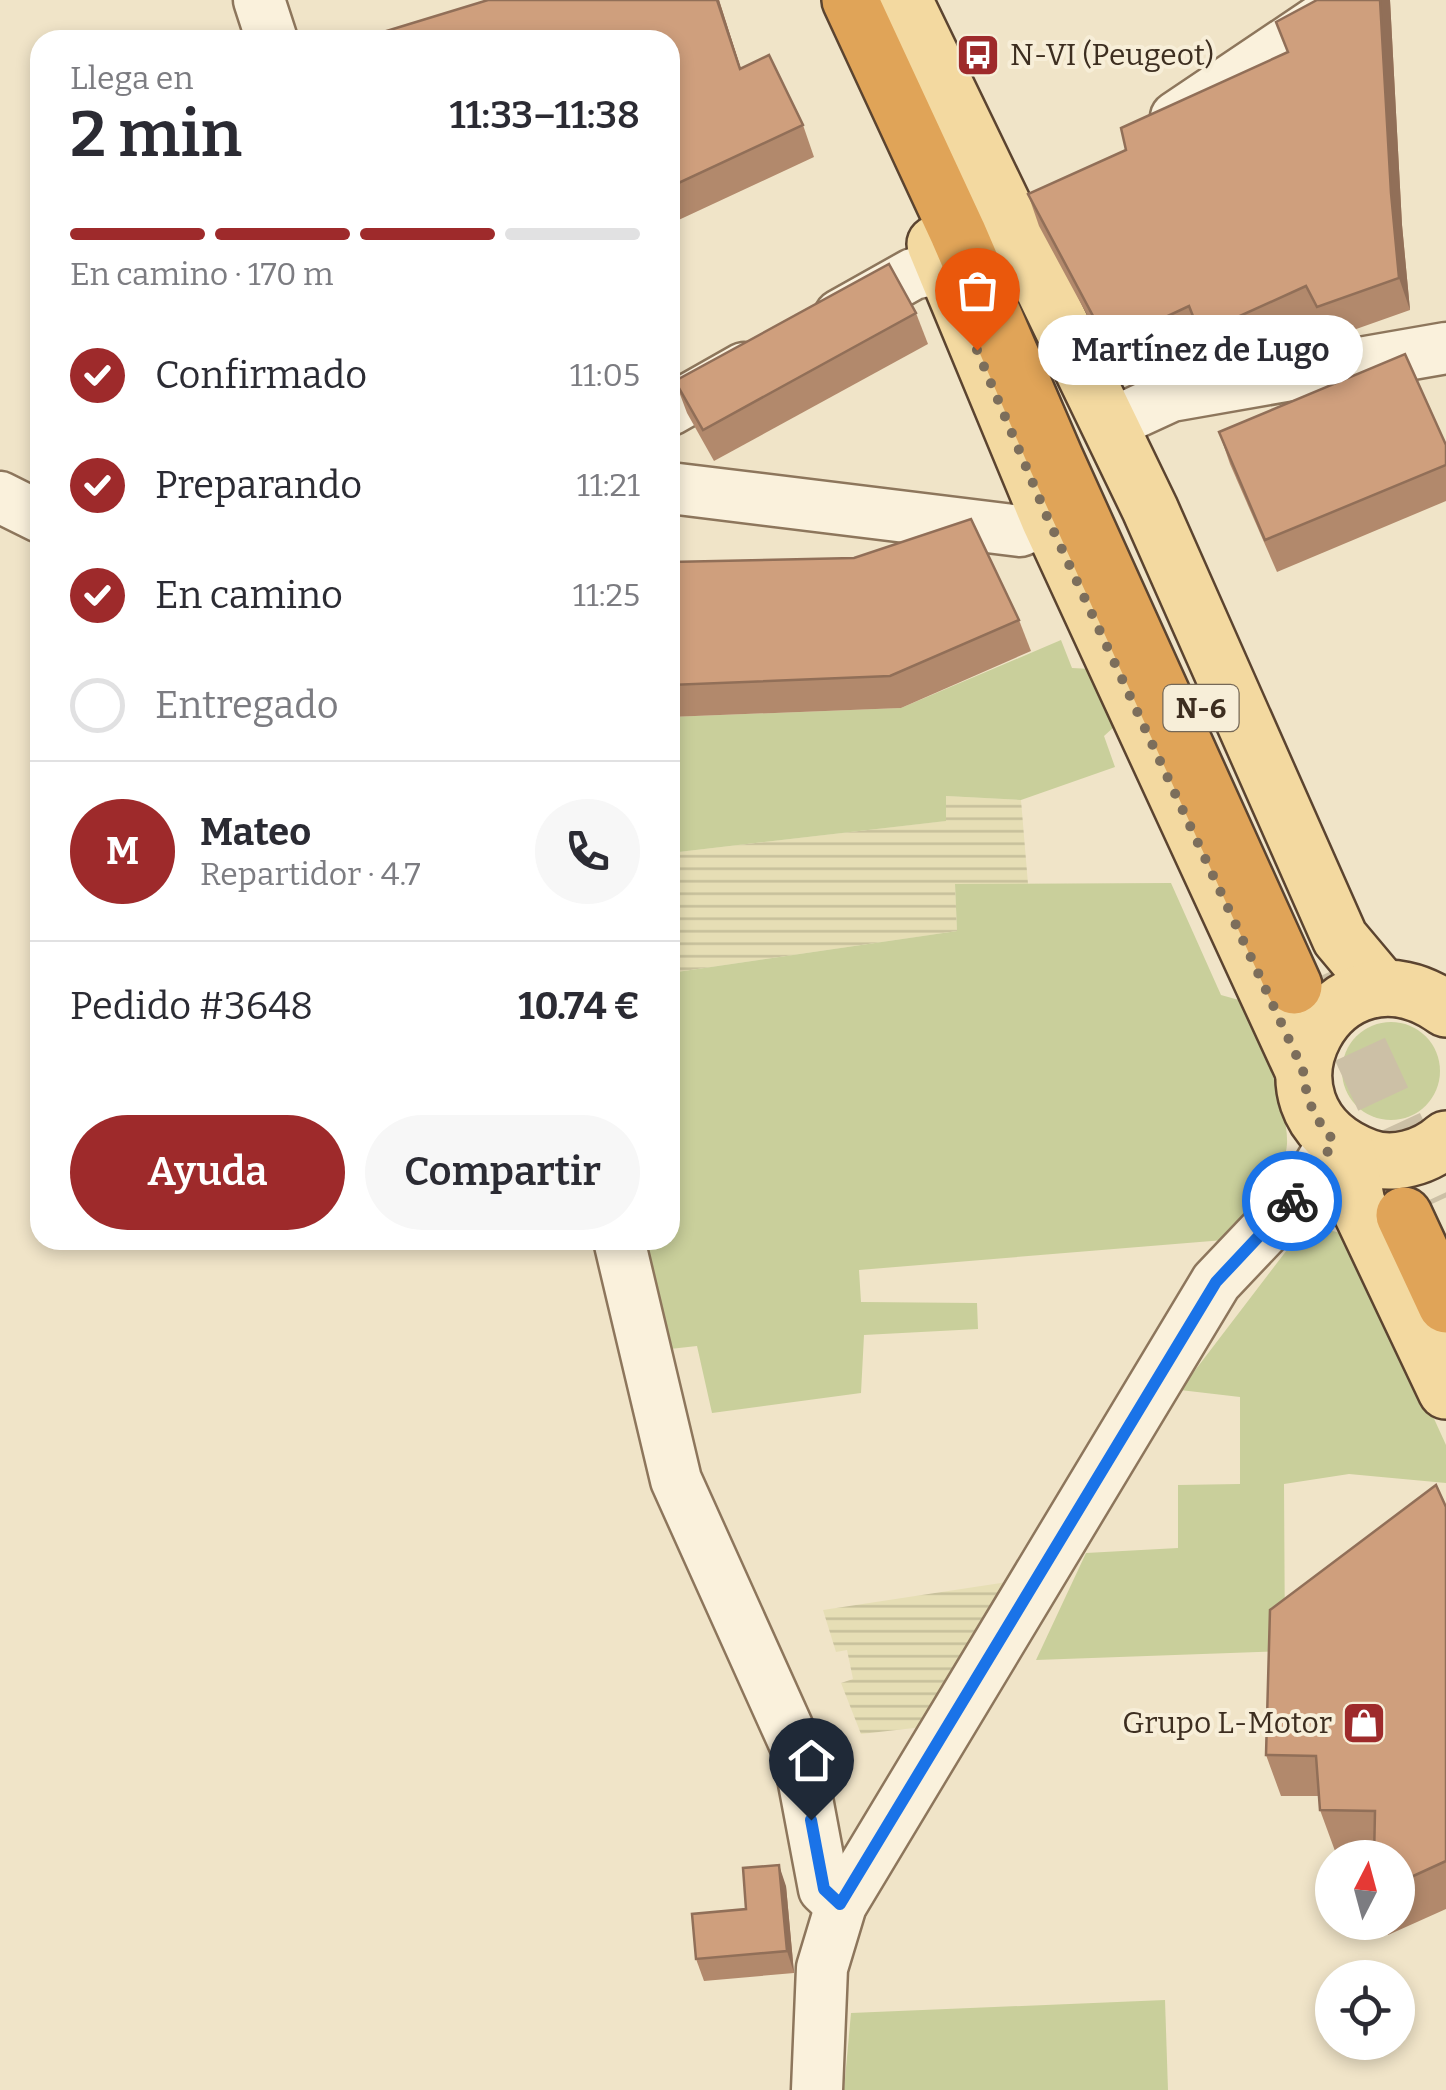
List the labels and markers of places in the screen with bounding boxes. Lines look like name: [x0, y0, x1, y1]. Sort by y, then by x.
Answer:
bus stop icon: N-VI (Peugeot): [955, 32, 1001, 78]
place label: N-VI (Peugeot): [1010, 37, 1214, 73]
pin: [935, 248, 1020, 351]
callout: Martínez de Lugo: [1037, 315, 1362, 385]
shop icon: Grupo L-Motor: [1341, 1700, 1387, 1746]
place label: Grupo L-Motor: [1122, 1705, 1332, 1741]
pin: [769, 1718, 854, 1821]

